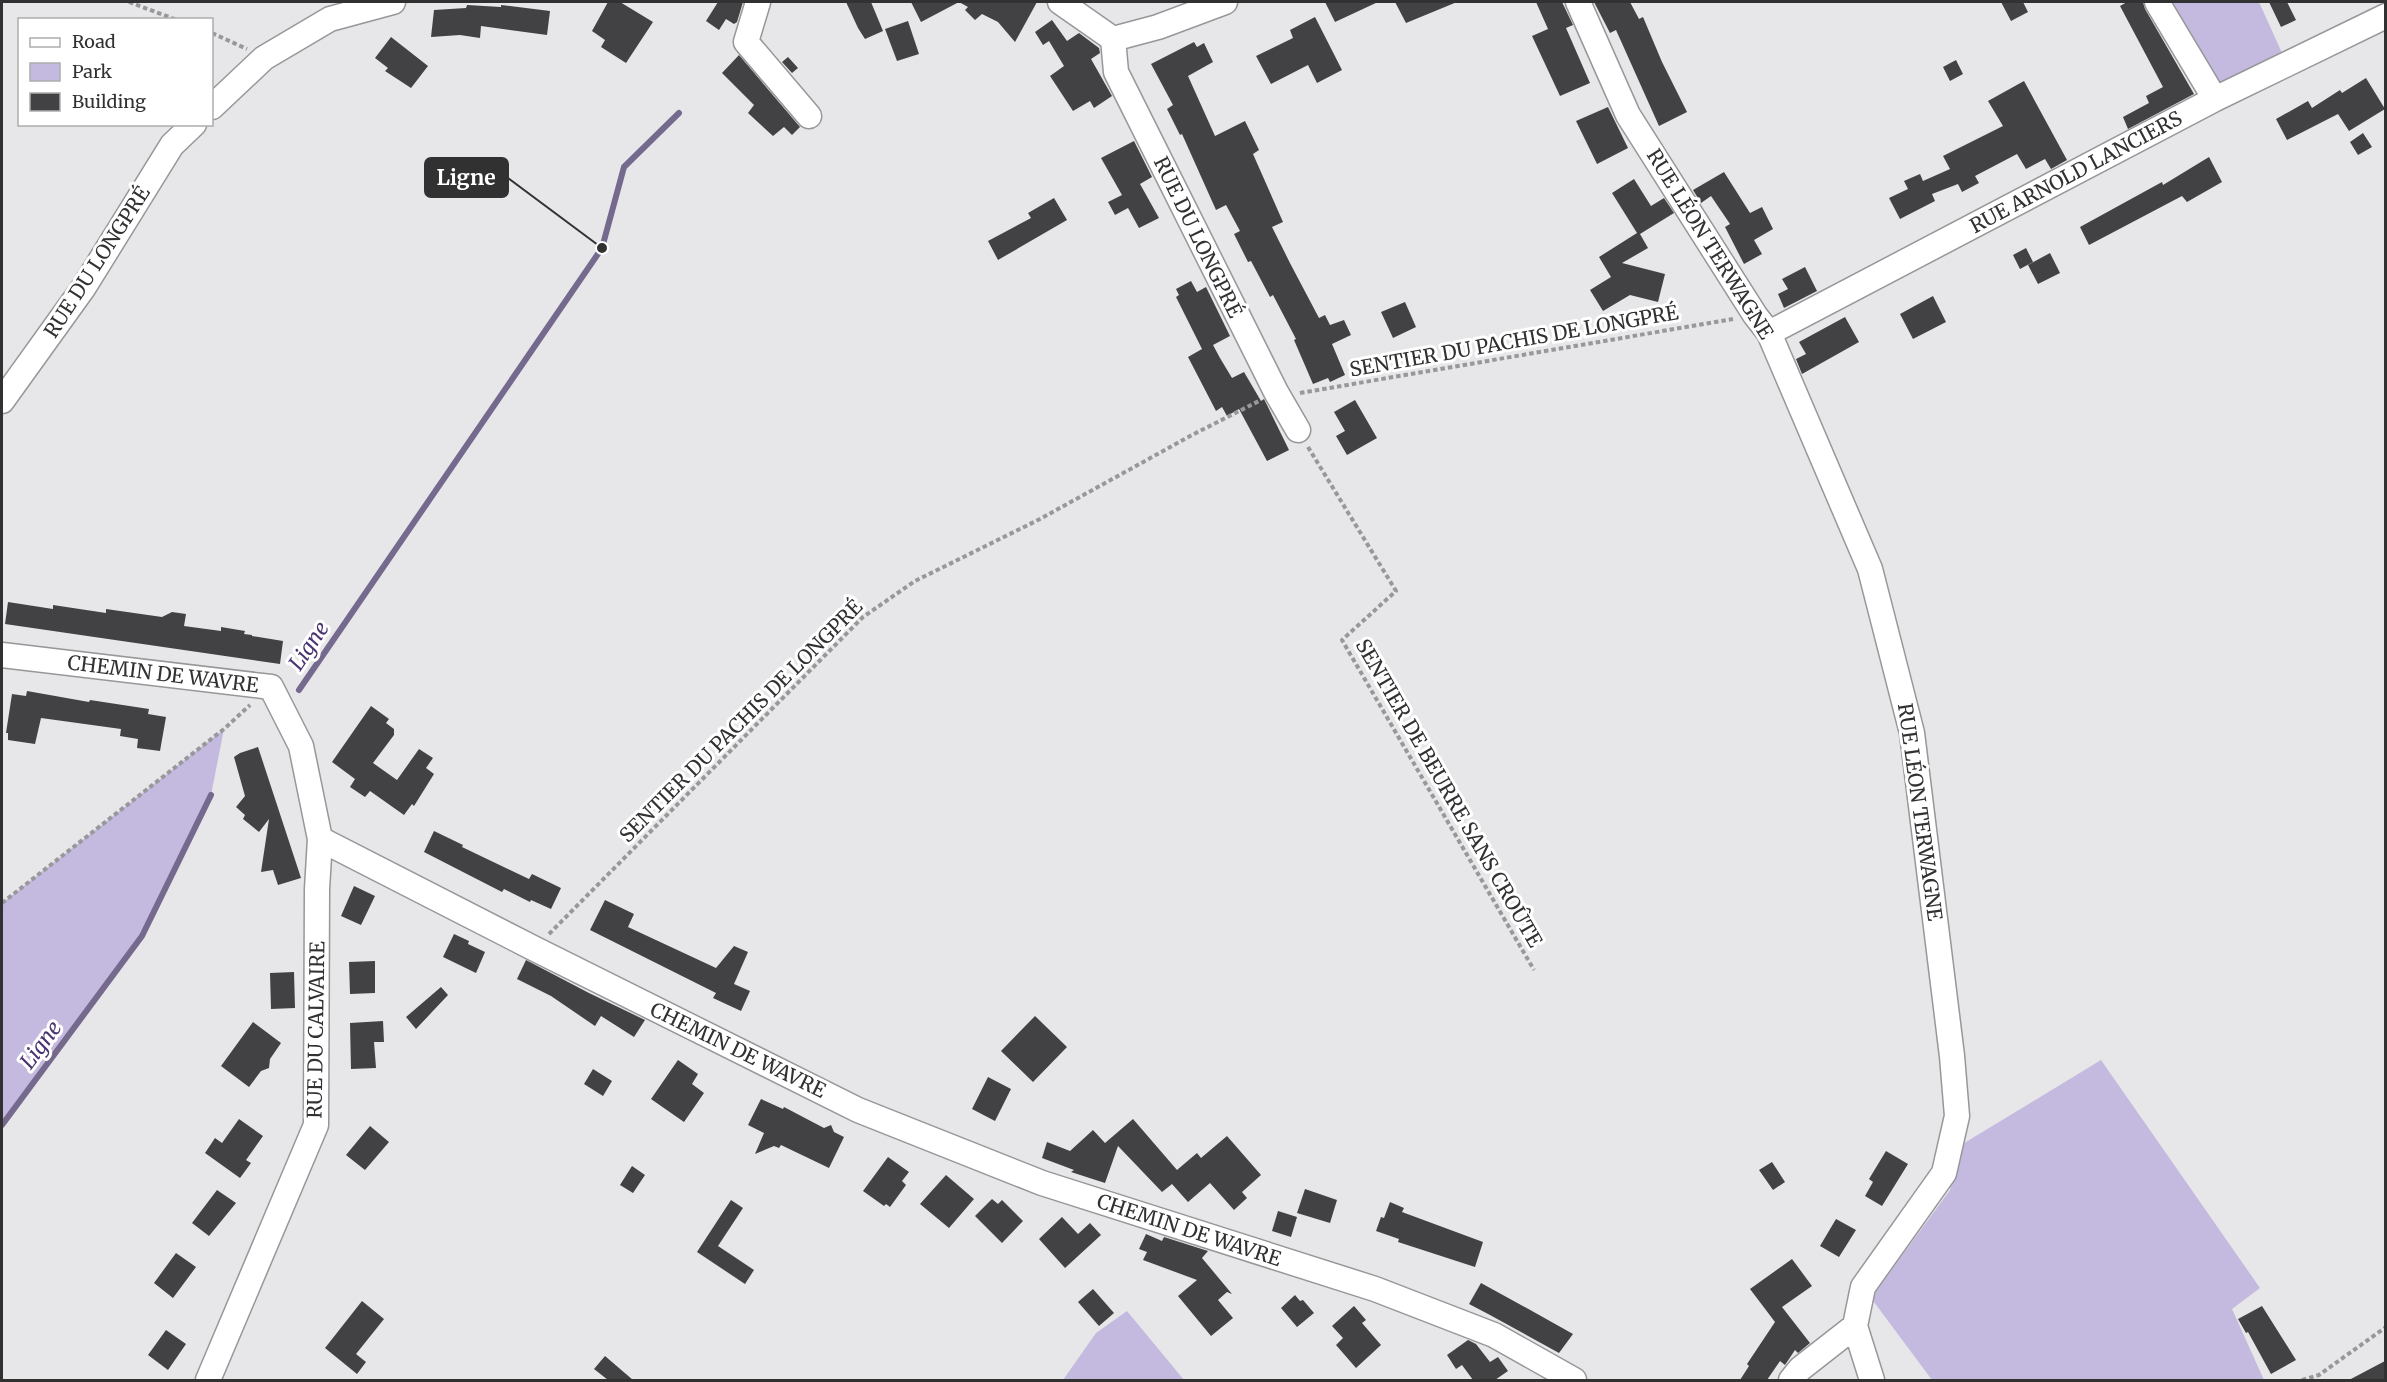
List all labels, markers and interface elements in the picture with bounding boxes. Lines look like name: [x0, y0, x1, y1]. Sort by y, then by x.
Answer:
legend: [18, 18, 213, 126]
text: Road: [72, 30, 116, 53]
text: Park: [72, 60, 113, 83]
text: Building: [72, 90, 146, 113]
street label: RUE ARNOLD LANCIERS: [1965, 105, 2186, 238]
street label: RUE LÉON TERWAGNE: [1642, 143, 1781, 344]
street label: RUE DU LONGPRÉ: [1149, 151, 1250, 322]
callout: Ligne: [425, 158, 508, 197]
text: Ligne: [436, 164, 496, 191]
street label: RUE DU LONGPRÉ: [37, 180, 155, 342]
street label: SENTIER DU PACHIS DE LONGPRÉ: [1347, 297, 1680, 382]
street label: SENTIER DU PACHIS DE LONGPRÉ: [613, 592, 868, 847]
water label: Ligne: [283, 616, 335, 675]
street label: SENTIER DE BEURRE SANS CROÛTE: [1351, 634, 1549, 952]
street label: CHEMIN DE WAVRE: [66, 649, 260, 698]
street label: RUE LÉON TERWAGNE: [1893, 701, 1950, 923]
street label: RUE DU CALVAIRE: [301, 941, 330, 1119]
street label: CHEMIN DE WAVRE: [646, 996, 830, 1103]
water label: Ligne: [14, 1015, 67, 1074]
street label: CHEMIN DE WAVRE: [1094, 1188, 1285, 1271]

